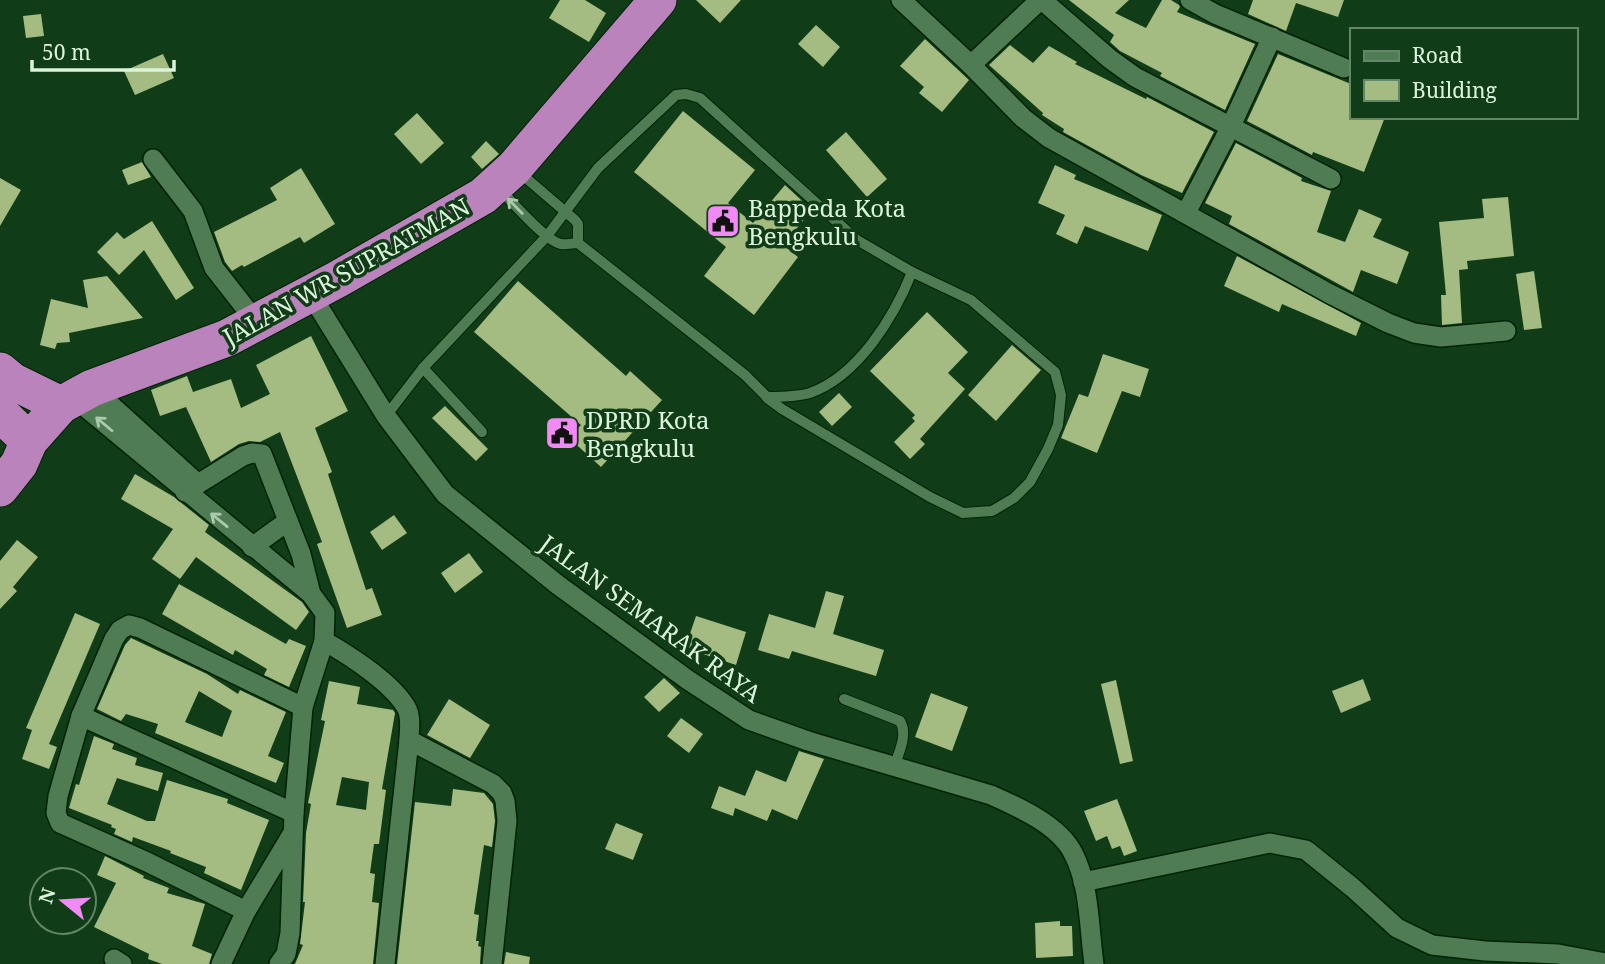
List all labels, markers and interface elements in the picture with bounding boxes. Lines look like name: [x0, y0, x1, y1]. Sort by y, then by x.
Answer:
scale bar: [32, 28, 173, 72]
legend: [1350, 28, 1577, 119]
text: 50 m: [42, 38, 91, 66]
text: Road: [1412, 41, 1463, 69]
text: Building: [1412, 76, 1497, 104]
street label: JALAN WR SUPRATMAN: [216, 189, 475, 353]
place label: Bappeda Kota Bengkulu: [748, 191, 906, 252]
one-way arrow: [507, 197, 524, 214]
public building icon: Bappeda Kota Bengkulu: [704, 202, 742, 240]
place label: DPRD Kota Bengkulu: [586, 403, 710, 464]
public building icon: DPRD Kota Bengkulu: [543, 414, 581, 452]
one-way arrow: [96, 416, 114, 432]
one-way arrow: [211, 513, 229, 528]
street label: JALAN SEMARAK RAYA: [533, 526, 768, 710]
north arrow: [28, 866, 98, 936]
text: N: [32, 885, 62, 907]

